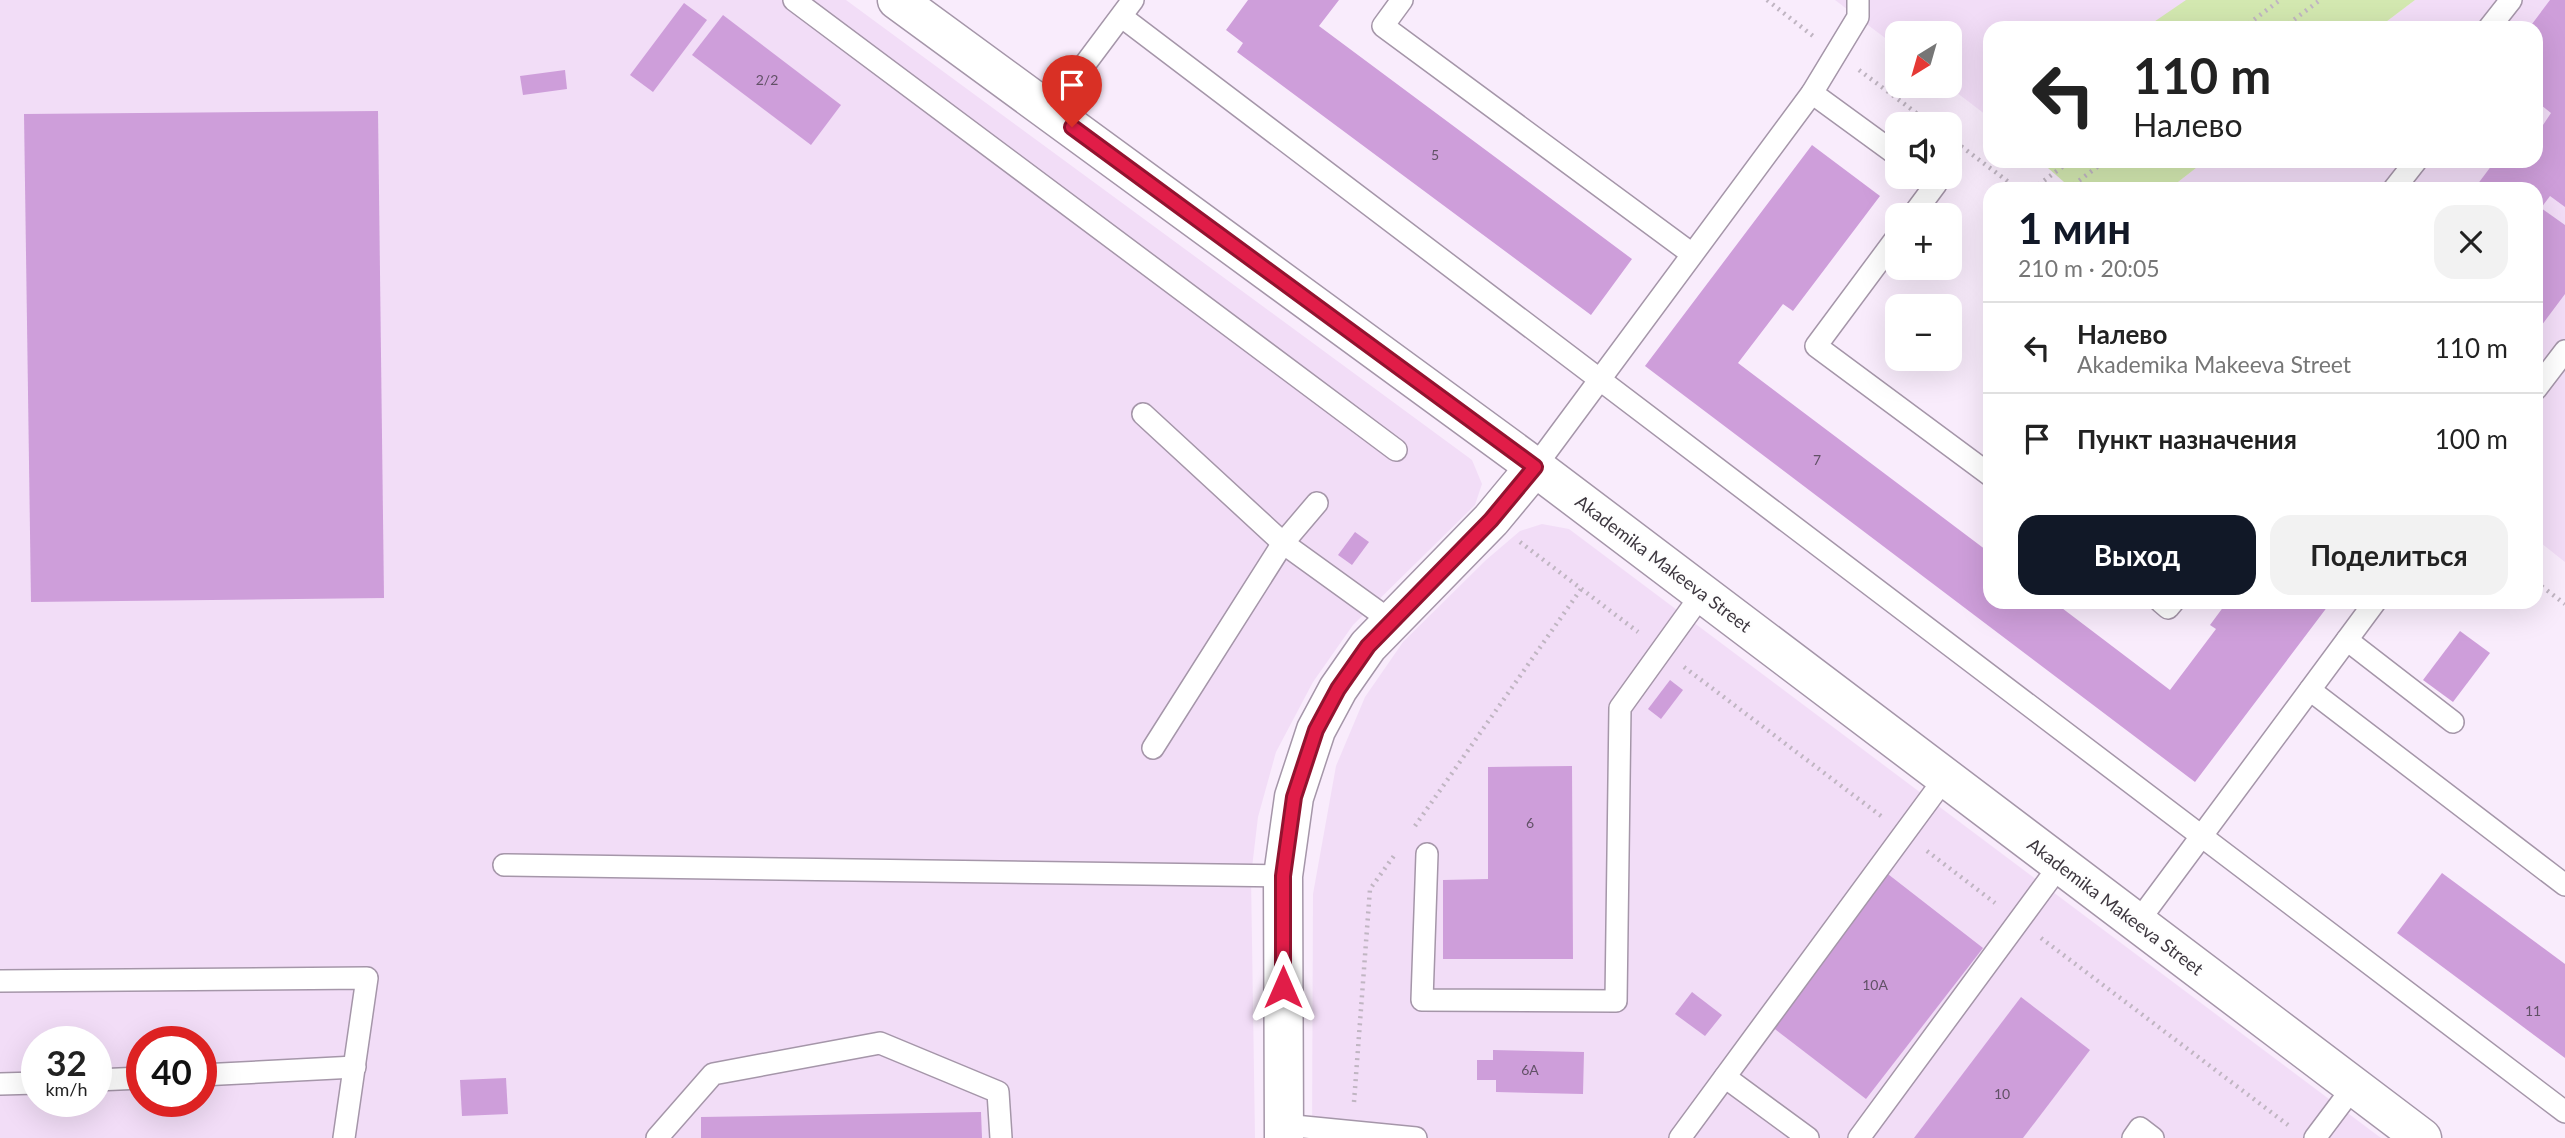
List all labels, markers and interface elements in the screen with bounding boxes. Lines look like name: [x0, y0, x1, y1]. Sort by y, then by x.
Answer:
north arrow: [1885, 21, 1962, 98]
map controls: [1885, 21, 1962, 371]
text: 110 m: [2133, 46, 2271, 104]
icon: left: [2018, 49, 2109, 140]
pin: [1042, 55, 1102, 127]
icon: arrive: [1053, 66, 1091, 104]
house number: 2/2: [756, 71, 778, 88]
text: Налево: [2133, 105, 2243, 144]
button: sound: [1885, 112, 1962, 189]
house number: 5: [1431, 146, 1439, 163]
button: +: [1885, 203, 1962, 280]
text: 1 мин: [2018, 203, 2131, 253]
button: close: [2434, 205, 2508, 279]
text: 210 m · 20:05: [2018, 254, 2160, 282]
button: −: [1885, 294, 1962, 371]
text: Налево: [2077, 318, 2167, 350]
icon: left: [2018, 329, 2056, 367]
text: 110 m: [2435, 332, 2508, 364]
text: Akademika Makeeva Street: [2077, 350, 2351, 378]
icon: arrive: [2018, 420, 2056, 458]
text: Пункт назначения: [2077, 423, 2297, 455]
text: 100 m: [2435, 423, 2508, 455]
house number: 7: [1813, 451, 1821, 468]
street label: Akademika Makeeva Street: [1571, 490, 1756, 637]
button: Выход: [2018, 515, 2256, 595]
button: Поделиться: [2270, 515, 2508, 595]
house number: 6: [1526, 814, 1534, 831]
street label: Akademika Makeeva Street: [2023, 833, 2208, 980]
position arrow: [1246, 950, 1320, 1024]
house number: 10А: [1862, 976, 1888, 993]
house number: 11: [2525, 1002, 2541, 1019]
speed limit sign: 40: [126, 1026, 217, 1117]
text: 32: [46, 1041, 87, 1083]
house number: 6А: [1521, 1061, 1539, 1078]
text: km/h: [45, 1078, 88, 1100]
house number: 10: [1994, 1085, 2010, 1102]

